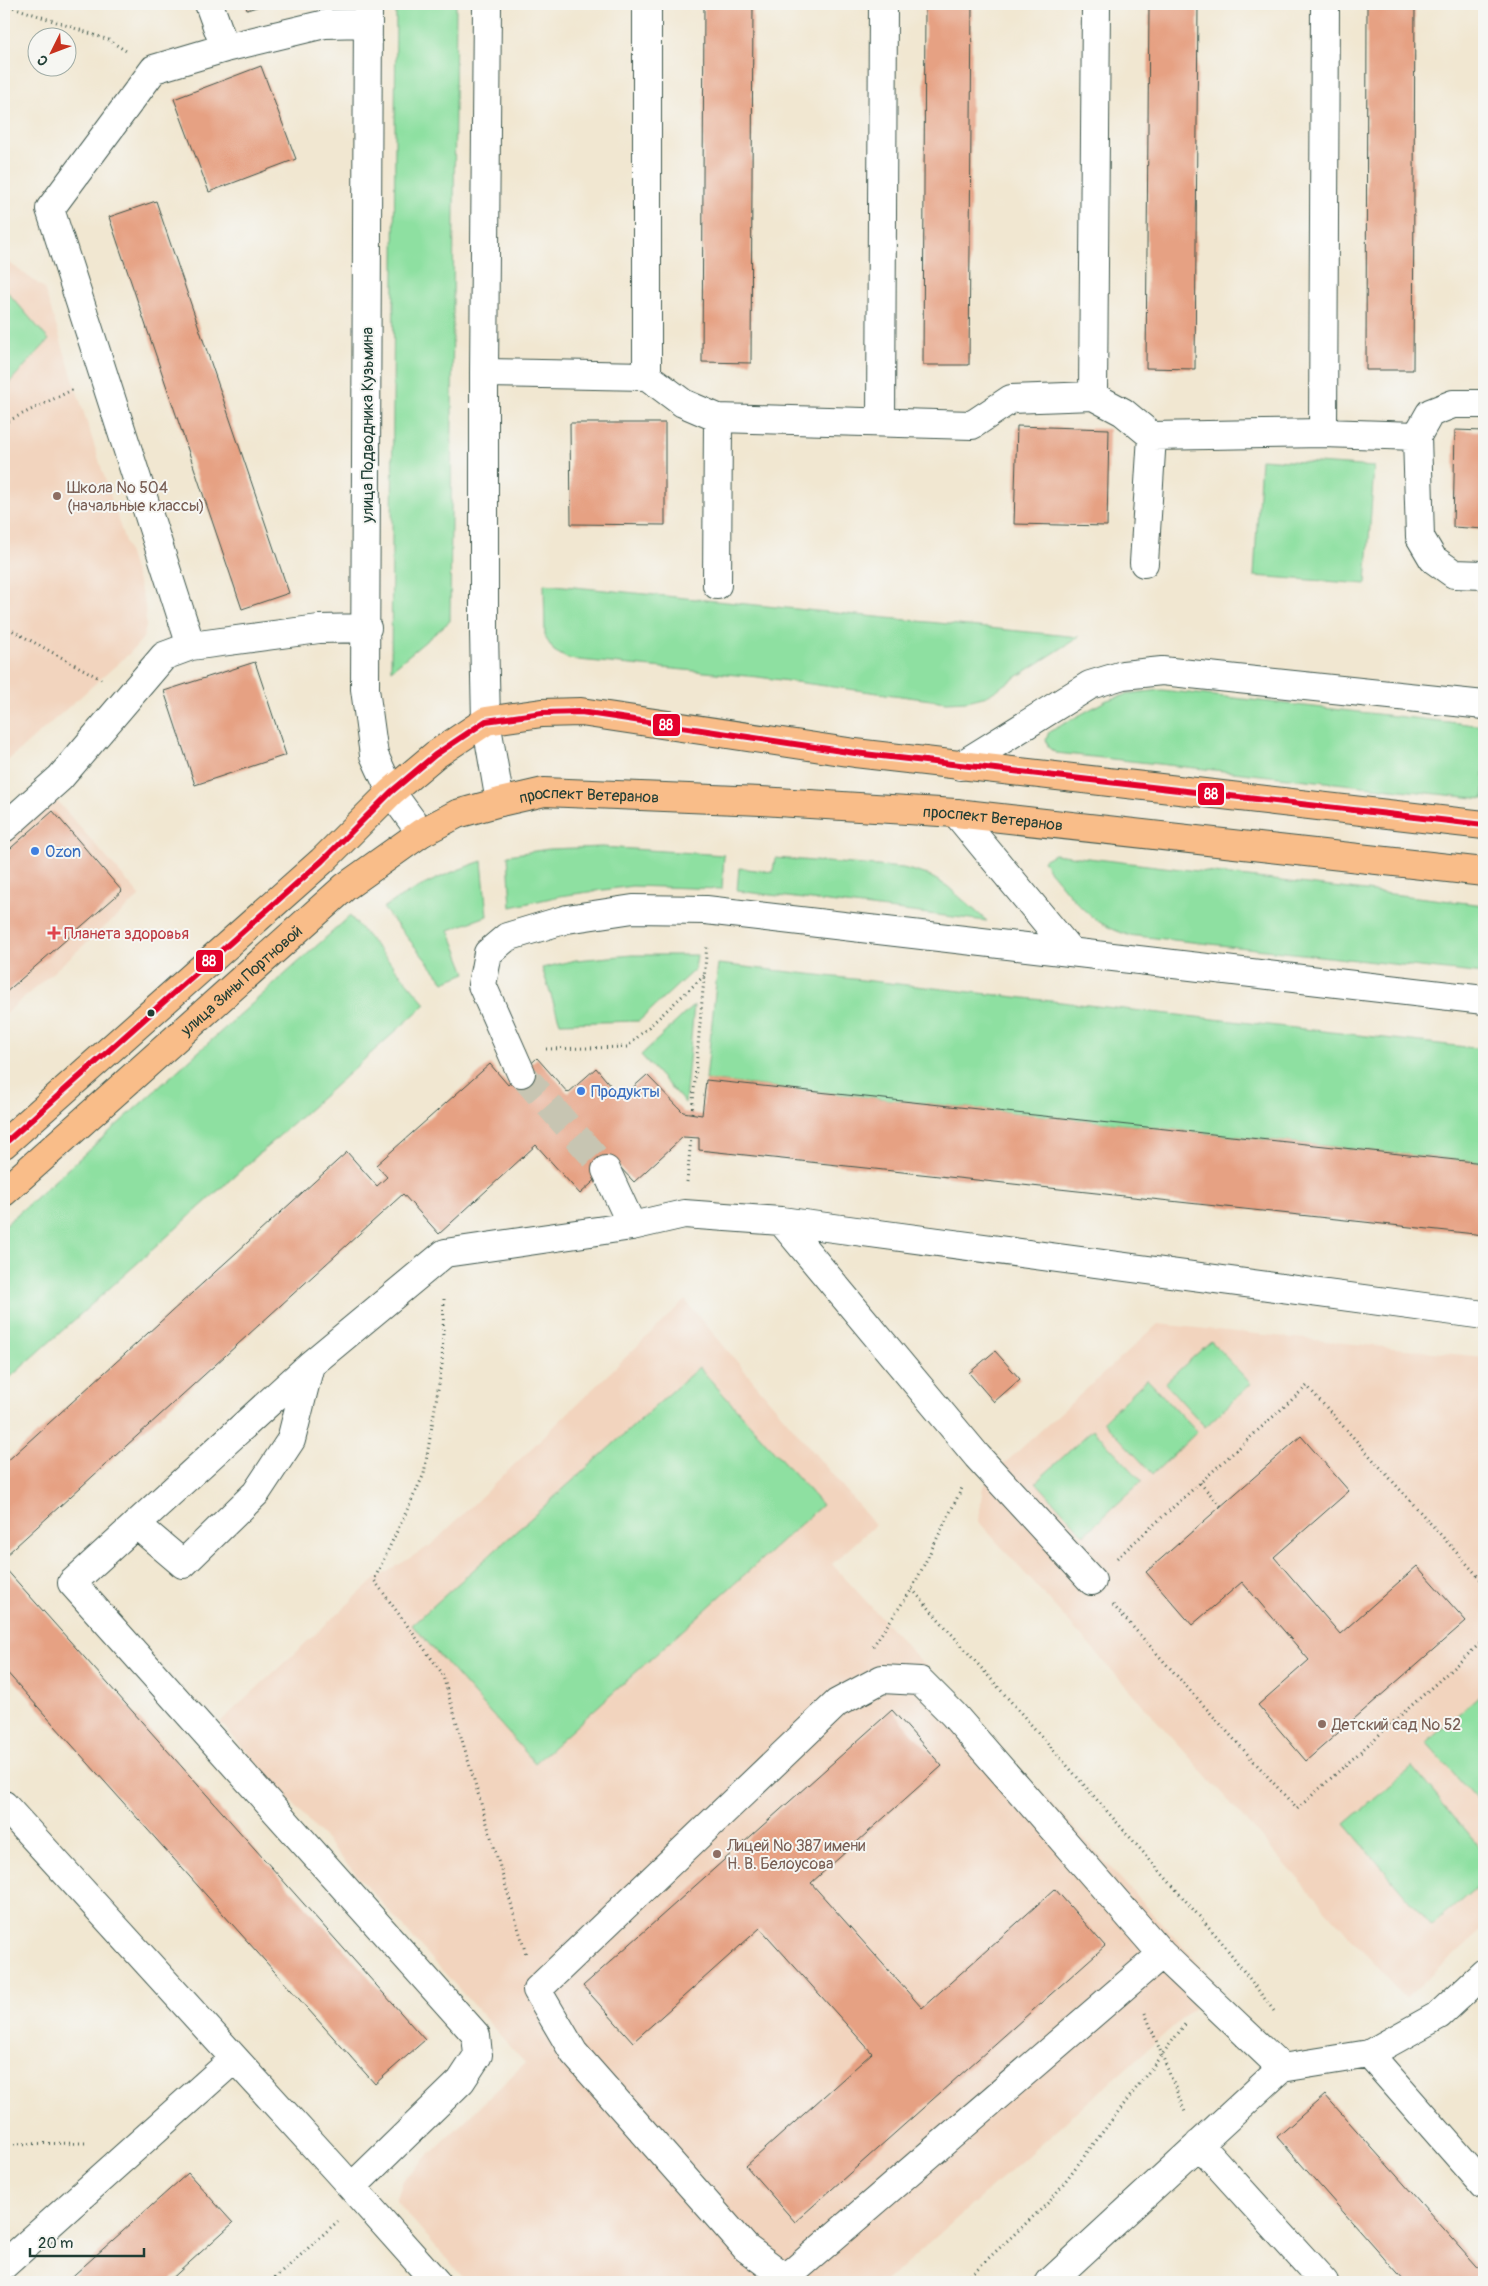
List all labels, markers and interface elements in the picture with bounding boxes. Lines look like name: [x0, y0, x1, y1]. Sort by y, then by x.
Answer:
north arrow: [28, 28, 78, 78]
text: С: [33, 51, 52, 69]
street label: улица Подводника Кузьмина: [358, 327, 378, 524]
place label: Школа № 504 (начальные классы): [67, 478, 205, 516]
marker: Школа № 504 (начальные классы): [51, 490, 63, 502]
line badge: 88: [652, 713, 681, 737]
text: 88: [659, 717, 673, 734]
line badge: 88: [1197, 782, 1225, 806]
street label: проспект Ветеранов: [517, 783, 659, 808]
text: 88: [1204, 786, 1218, 803]
street label: проспект Ветеранов: [922, 802, 1064, 836]
place label: Ozon: [45, 842, 81, 862]
marker: Ozon: [29, 845, 41, 857]
street label: улица Зины Портновой: [176, 921, 307, 1041]
place label: Планета здоровья: [64, 924, 189, 944]
marker: Планета здоровья: [48, 927, 60, 939]
line badge: 88: [195, 949, 224, 973]
text: 88: [202, 953, 216, 970]
unlabelled marker: [146, 1008, 156, 1018]
place label: Продукты: [591, 1082, 660, 1102]
marker: Продукты: [575, 1085, 587, 1097]
place label: Детский сад № 52: [1331, 1715, 1461, 1735]
marker: Детский сад № 52: [1316, 1718, 1328, 1730]
place label: Лицей № 387 имени Н. В. Белоусова: [726, 1836, 865, 1874]
marker: Лицей № 387 имени Н. В. Белоусова: [711, 1848, 723, 1860]
scale bar: [30, 2226, 144, 2258]
text: 20 m: [38, 2234, 73, 2253]

